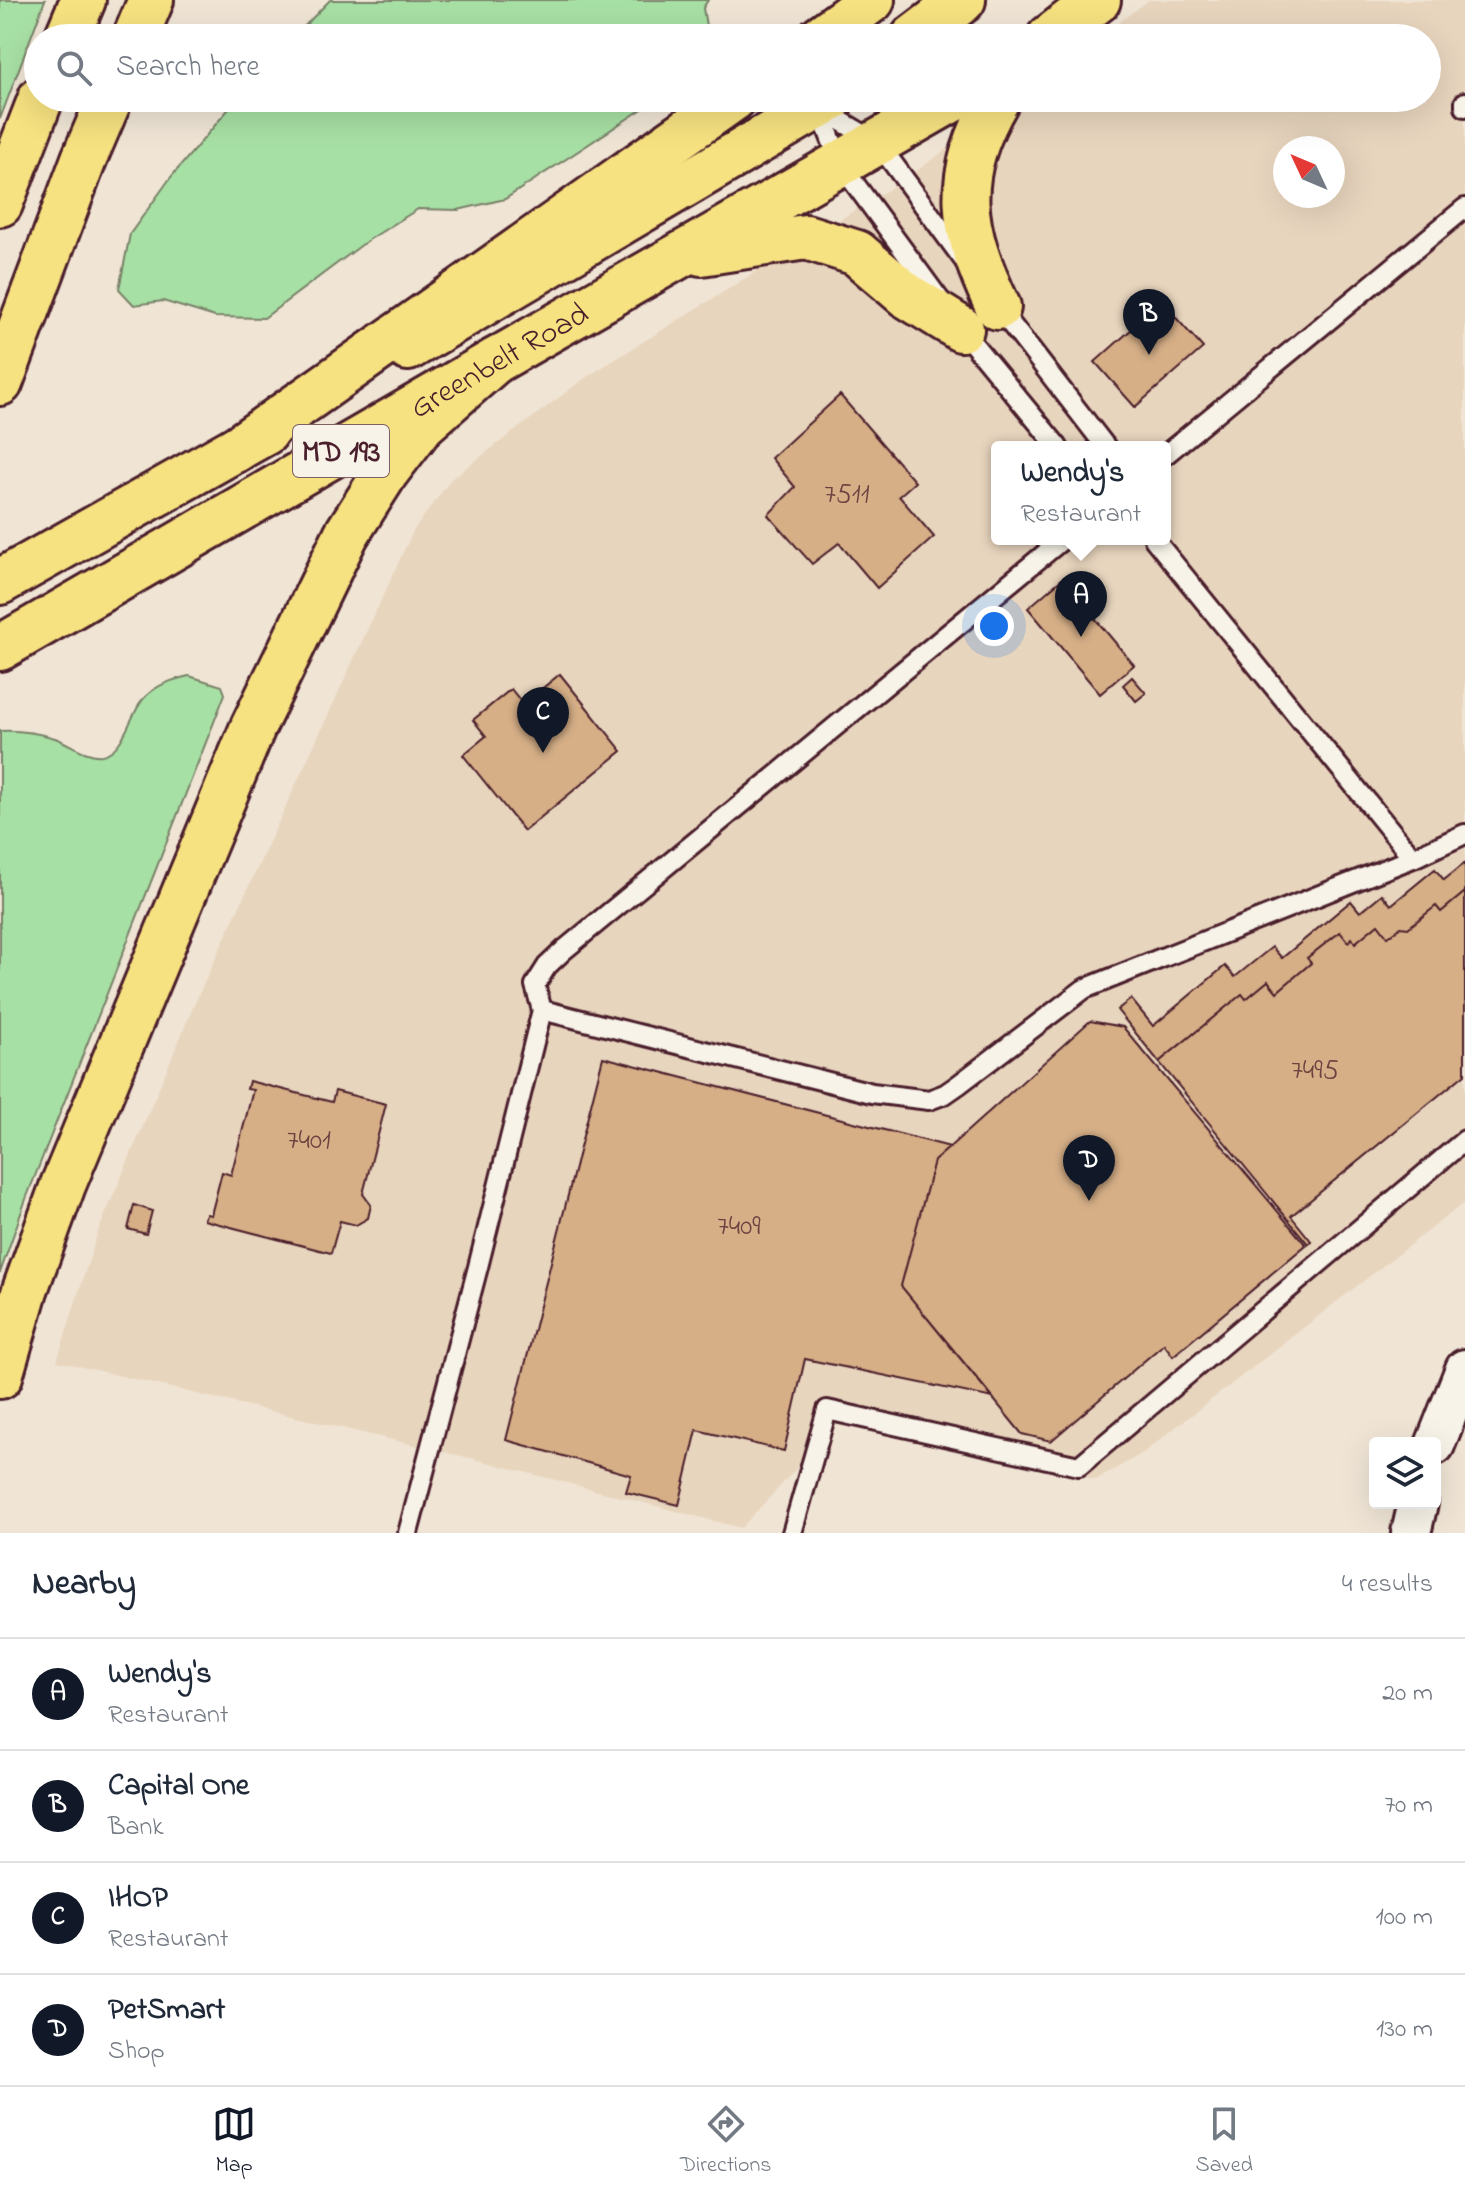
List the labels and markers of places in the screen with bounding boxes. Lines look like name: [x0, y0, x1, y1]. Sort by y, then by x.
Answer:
pin: B: [1123, 289, 1175, 355]
pin: A: [1055, 571, 1107, 637]
pin: C: [517, 687, 569, 753]
pin: D: [1063, 1135, 1115, 1201]

